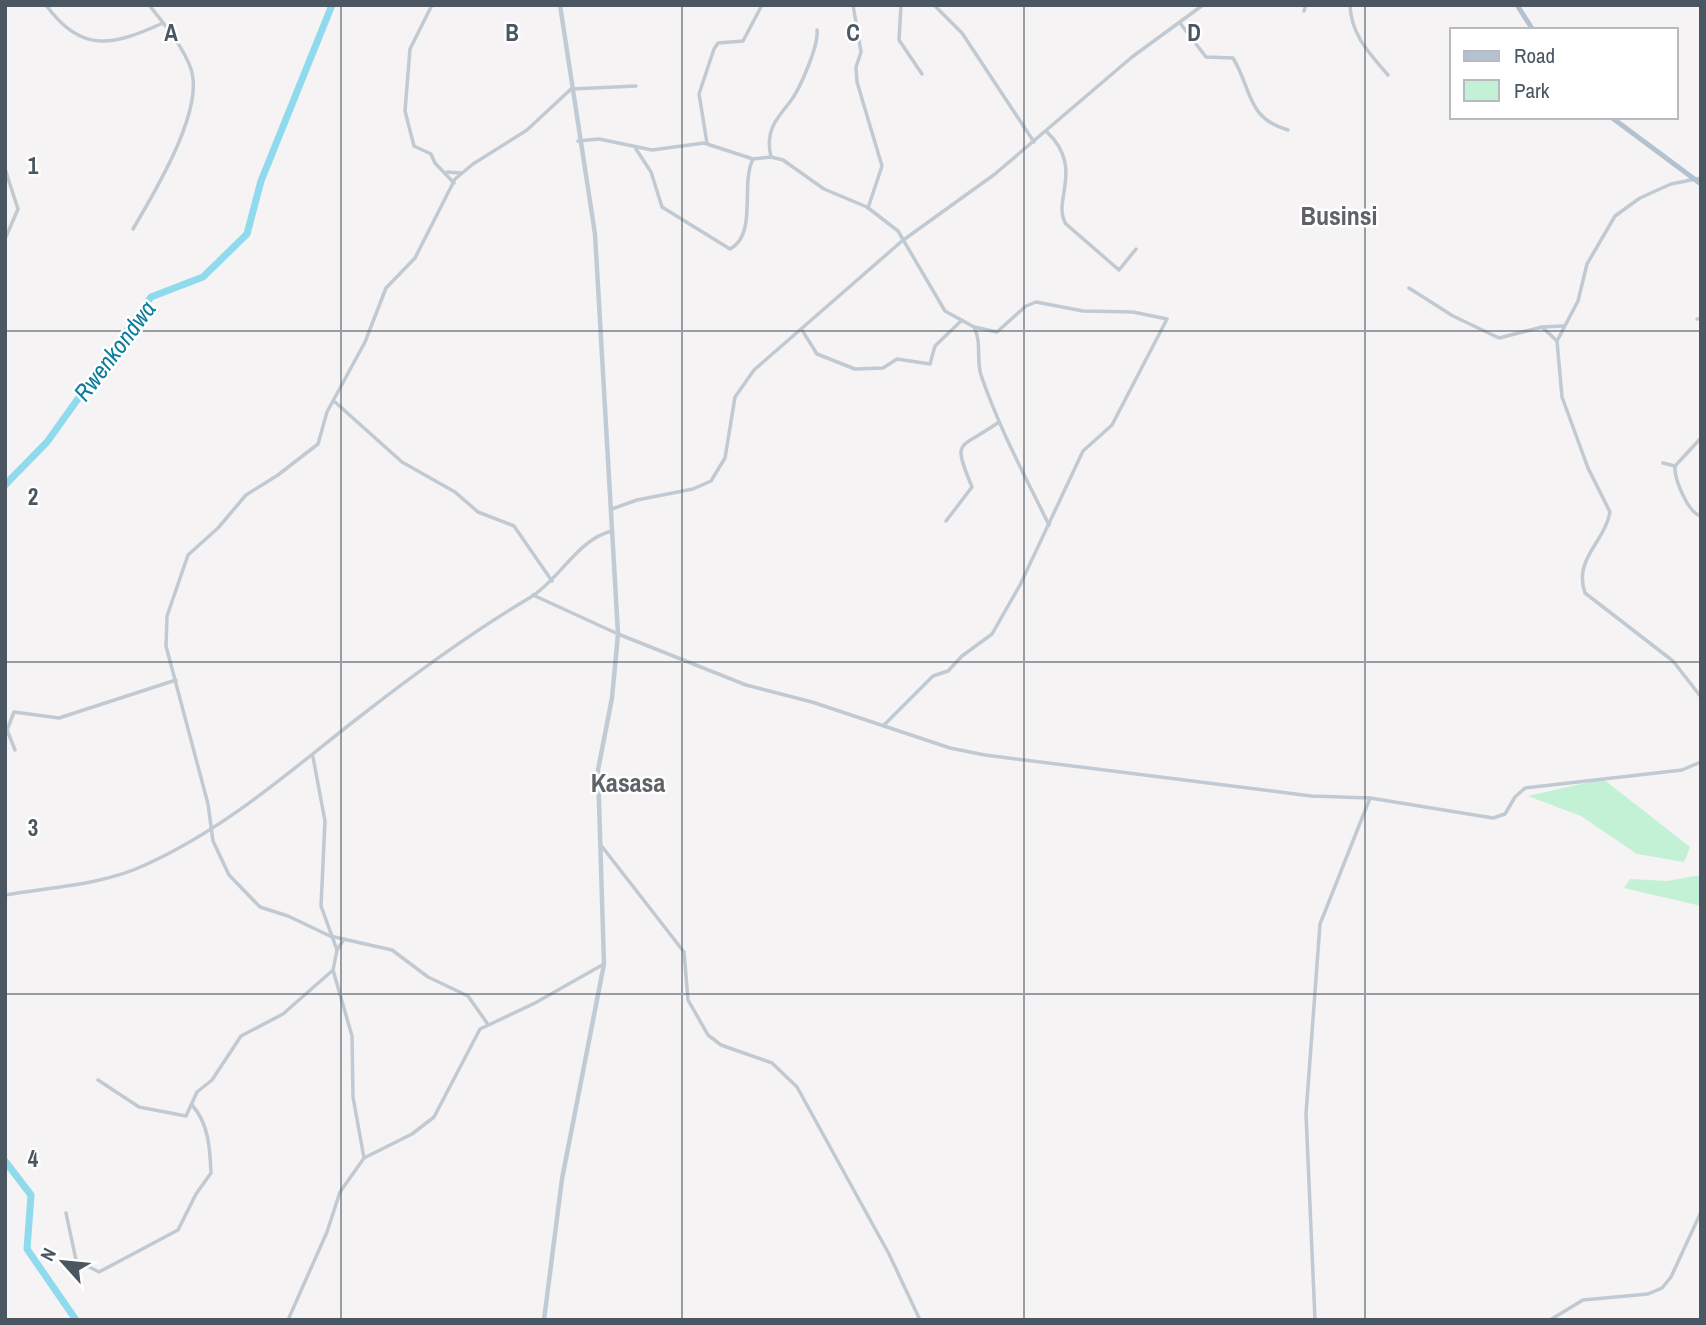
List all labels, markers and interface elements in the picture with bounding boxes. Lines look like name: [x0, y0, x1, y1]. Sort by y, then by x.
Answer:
text: A: [164, 17, 178, 48]
text: B: [505, 17, 519, 48]
text: C: [846, 17, 860, 48]
text: D: [1187, 17, 1201, 48]
legend: [1450, 28, 1678, 119]
text: Road: [1514, 41, 1555, 70]
text: Park: [1514, 76, 1550, 105]
text: 1: [28, 150, 39, 181]
district label: Businsi: [1300, 198, 1378, 233]
water label: Rwenkondwa: [66, 294, 163, 407]
text: 2: [28, 481, 38, 512]
district label: Kasasa: [591, 765, 665, 800]
text: 3: [28, 812, 38, 843]
text: 4: [28, 1143, 39, 1174]
north arrow: [28, 1227, 98, 1297]
text: N: [34, 1243, 62, 1265]

